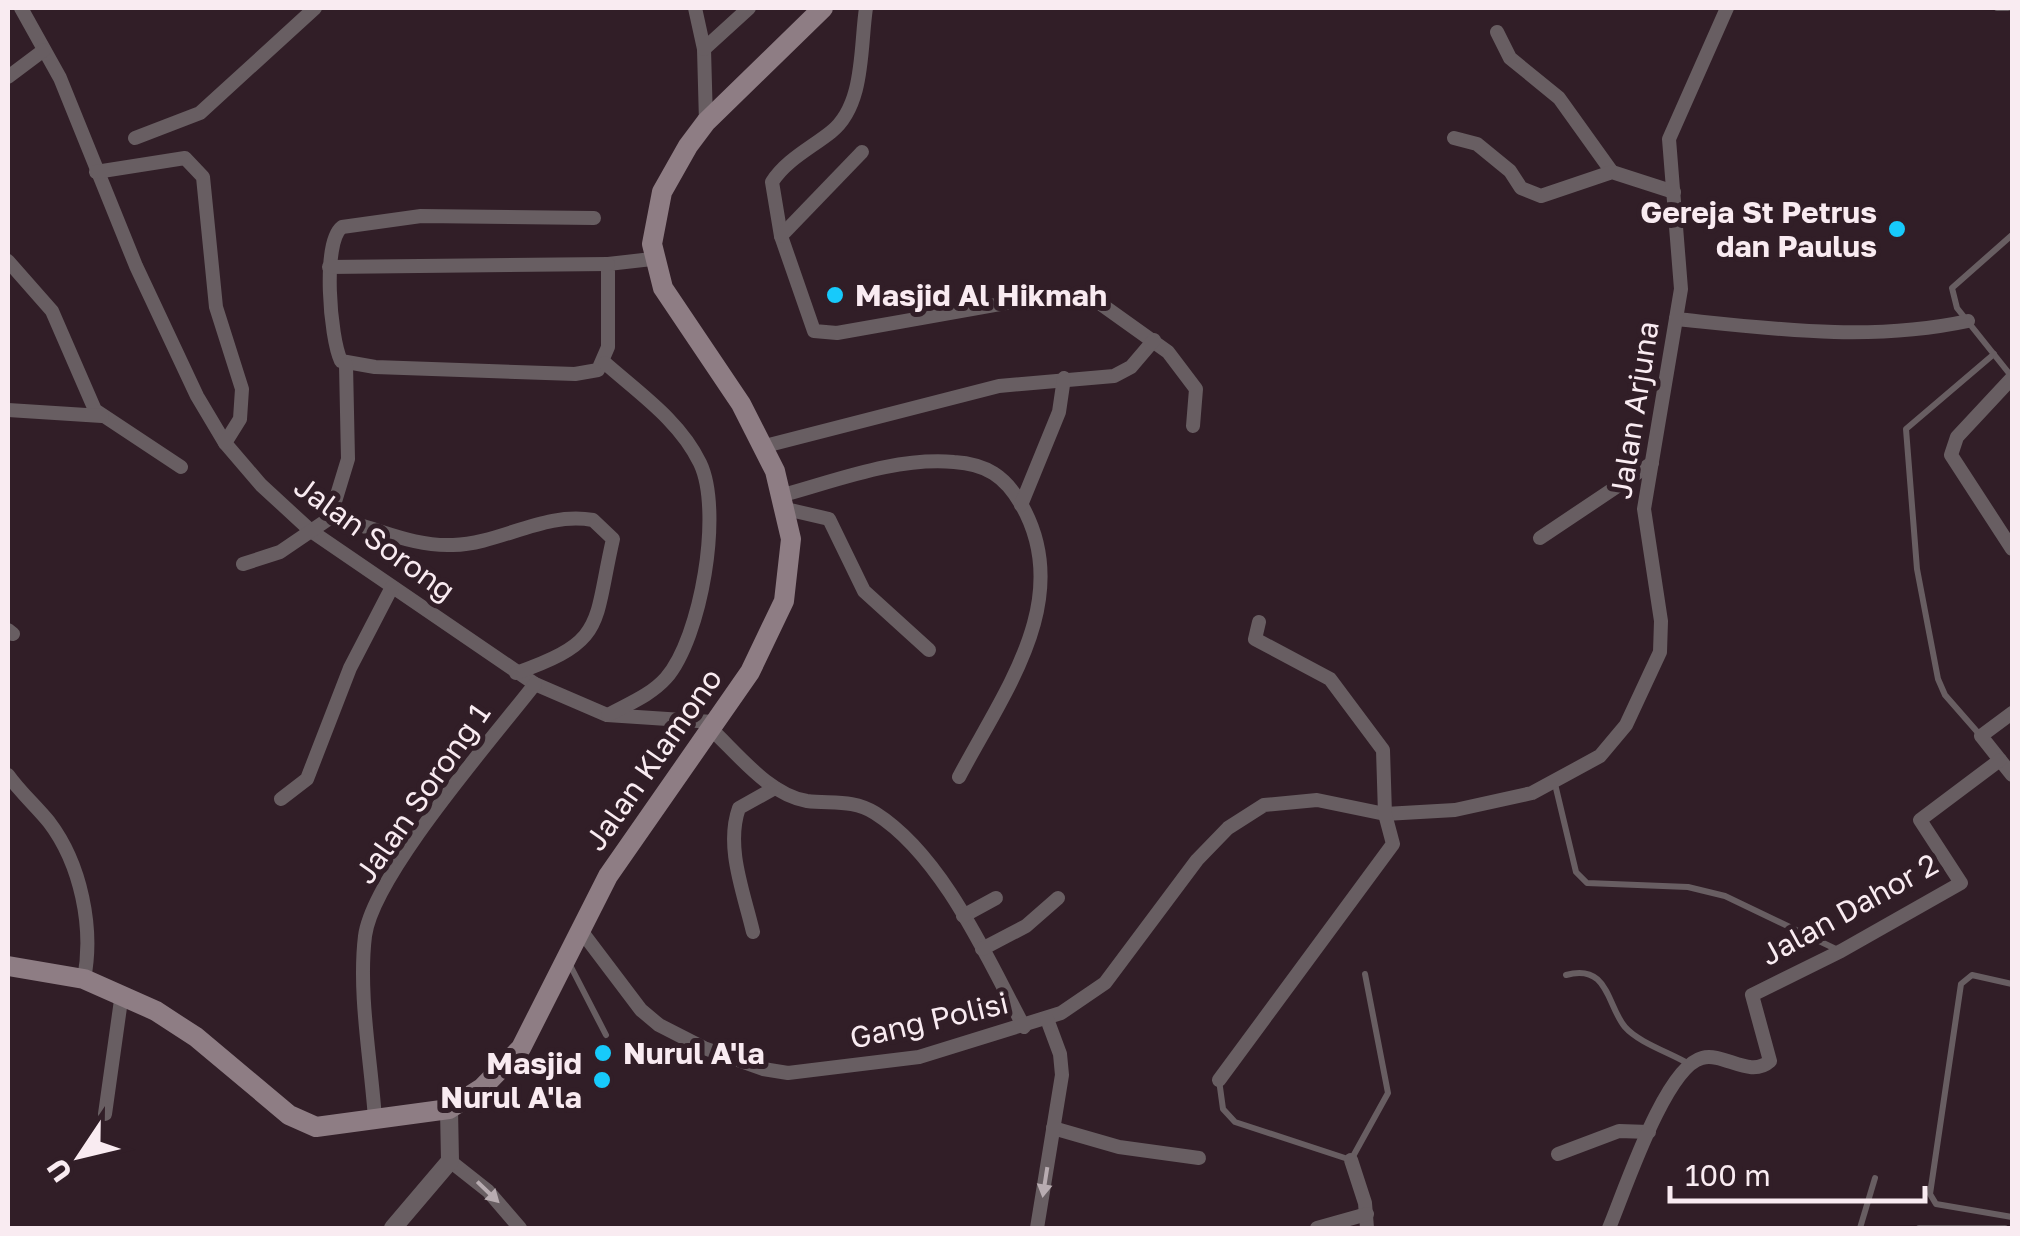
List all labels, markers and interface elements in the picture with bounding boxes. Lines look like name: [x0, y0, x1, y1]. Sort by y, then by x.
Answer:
place label: Gereja St Petrus dan Paulus: [1640, 194, 1877, 264]
marker: Gereja St Petrus dan Paulus: [1886, 218, 1908, 240]
place label: Masjid Al Hikmah: [855, 277, 1107, 313]
marker: Masjid Al Hikmah: [824, 284, 846, 306]
street label: Jalan Arjuna: [1602, 319, 1666, 501]
street label: Jalan Sorong: [288, 468, 462, 608]
street label: Jalan Klamono: [577, 661, 729, 857]
street label: Jalan Sorong 1: [347, 696, 497, 890]
street label: Jalan Dahor 2: [1754, 845, 1944, 973]
street label: Gang Polisi: [846, 984, 1012, 1056]
place label: Nurul A'la: [623, 1035, 765, 1071]
marker: Nurul A'la: [592, 1042, 614, 1064]
place label: Masjid Nurul A'la: [440, 1045, 582, 1115]
marker: Masjid Nurul A'la: [591, 1069, 613, 1091]
north arrow: [30, 1106, 130, 1206]
scale bar: [1670, 1141, 1925, 1203]
text: U: [40, 1153, 78, 1188]
text: 100 m: [1685, 1157, 1771, 1193]
one-way arrow: [1036, 1167, 1052, 1199]
one-way arrow: [476, 1180, 500, 1203]

